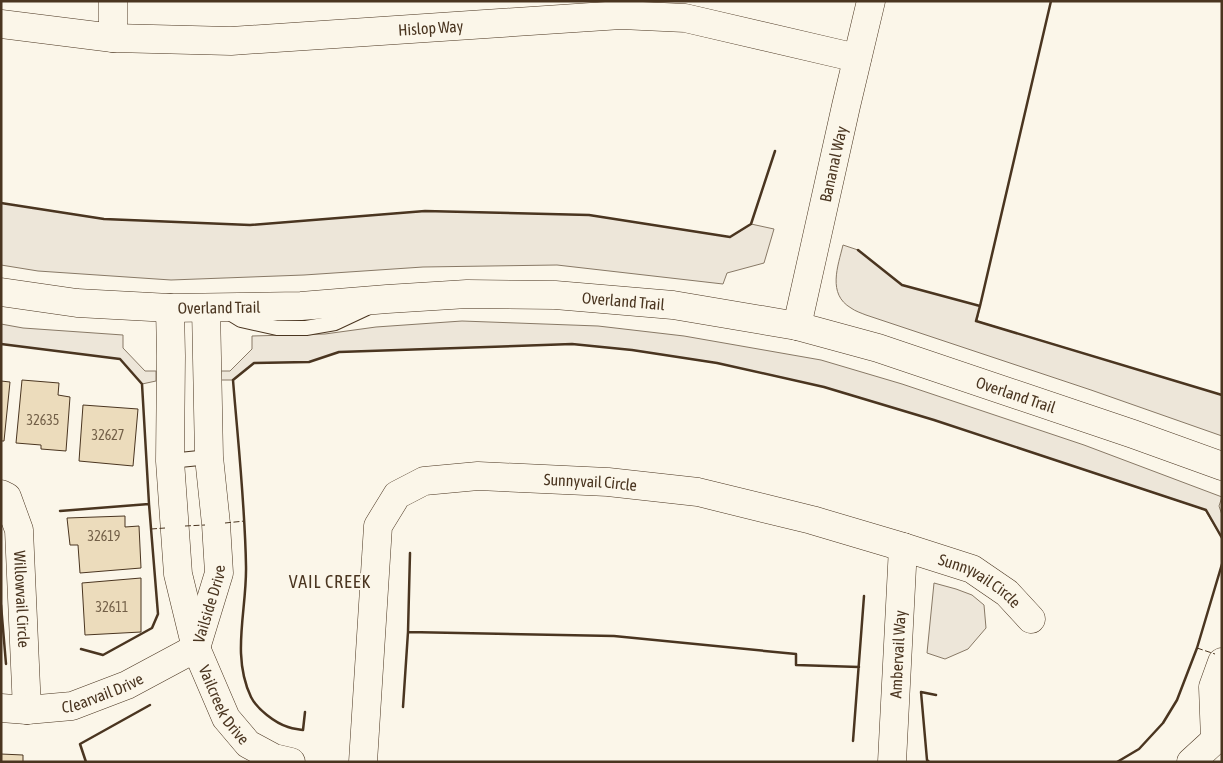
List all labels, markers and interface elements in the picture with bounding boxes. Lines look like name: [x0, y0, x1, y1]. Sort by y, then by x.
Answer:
street label: Hislop Way: [398, 17, 464, 39]
street label: Bananal Way: [816, 124, 851, 204]
street label: Overland Trail: [581, 288, 666, 313]
street label: Overland Trail: [177, 298, 261, 317]
street label: Overland Trail: [974, 373, 1059, 417]
house number: 32635: [27, 412, 59, 428]
house number: 32627: [92, 427, 124, 443]
street label: Sunnyvail Circle: [543, 470, 638, 494]
house number: 32619: [88, 528, 120, 544]
street label: Willowvail Circle: [11, 550, 33, 648]
street label: Sunnyvail Circle: [936, 550, 1025, 611]
street label: Vailside Drive: [189, 565, 228, 645]
district label: VAIL CREEK: [289, 571, 371, 592]
house number: 32611: [96, 599, 128, 615]
street label: Ambervail Way: [886, 609, 910, 699]
street label: Vailcreek Drive: [195, 662, 253, 748]
street label: Clearvail Drive: [61, 669, 146, 716]

